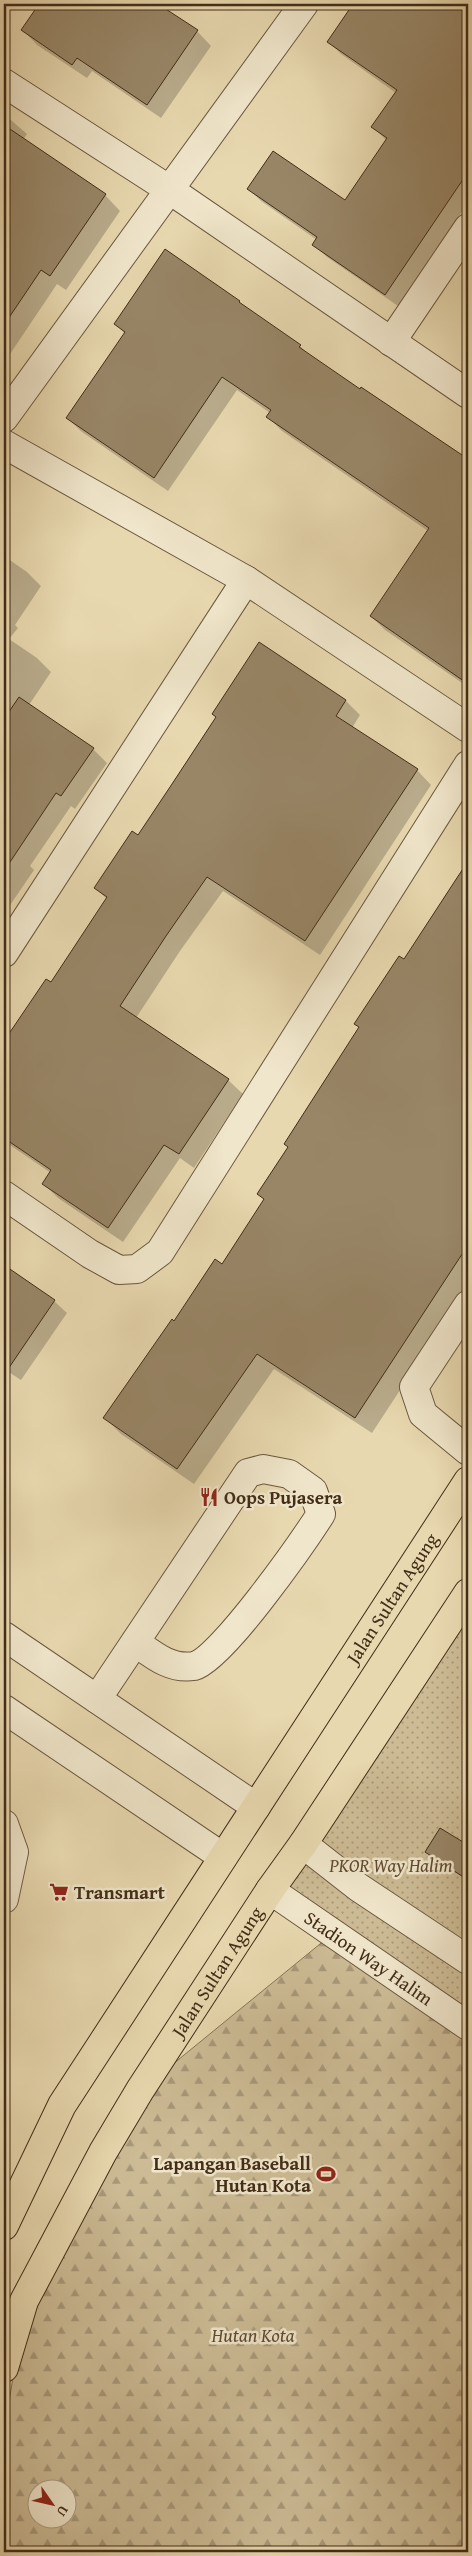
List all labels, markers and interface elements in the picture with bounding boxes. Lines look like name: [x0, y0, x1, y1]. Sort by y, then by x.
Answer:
place label: Oops Pujasera: [224, 1483, 343, 1511]
restaurant icon: Oops Pujasera: [198, 1486, 220, 1508]
street label: Jalan Sultan Agung: [338, 1527, 445, 1671]
park label: PKOR Way Halim: [328, 1851, 453, 1879]
place label: Transmart: [74, 1878, 166, 1906]
supermarket icon: Transmart: [48, 1881, 70, 1903]
street label: Jalan Sultan Agung: [163, 1900, 270, 2044]
street label: Stadion Way Halim: [299, 1904, 439, 2012]
place label: Lapangan Baseball Hutan Kota: [154, 2149, 311, 2199]
sports icon: Lapangan Baseball Hutan Kota: [315, 2163, 337, 2185]
park label: Hutan Kota: [210, 2321, 295, 2349]
north arrow: [28, 2478, 78, 2528]
text: U: [52, 2502, 74, 2521]

